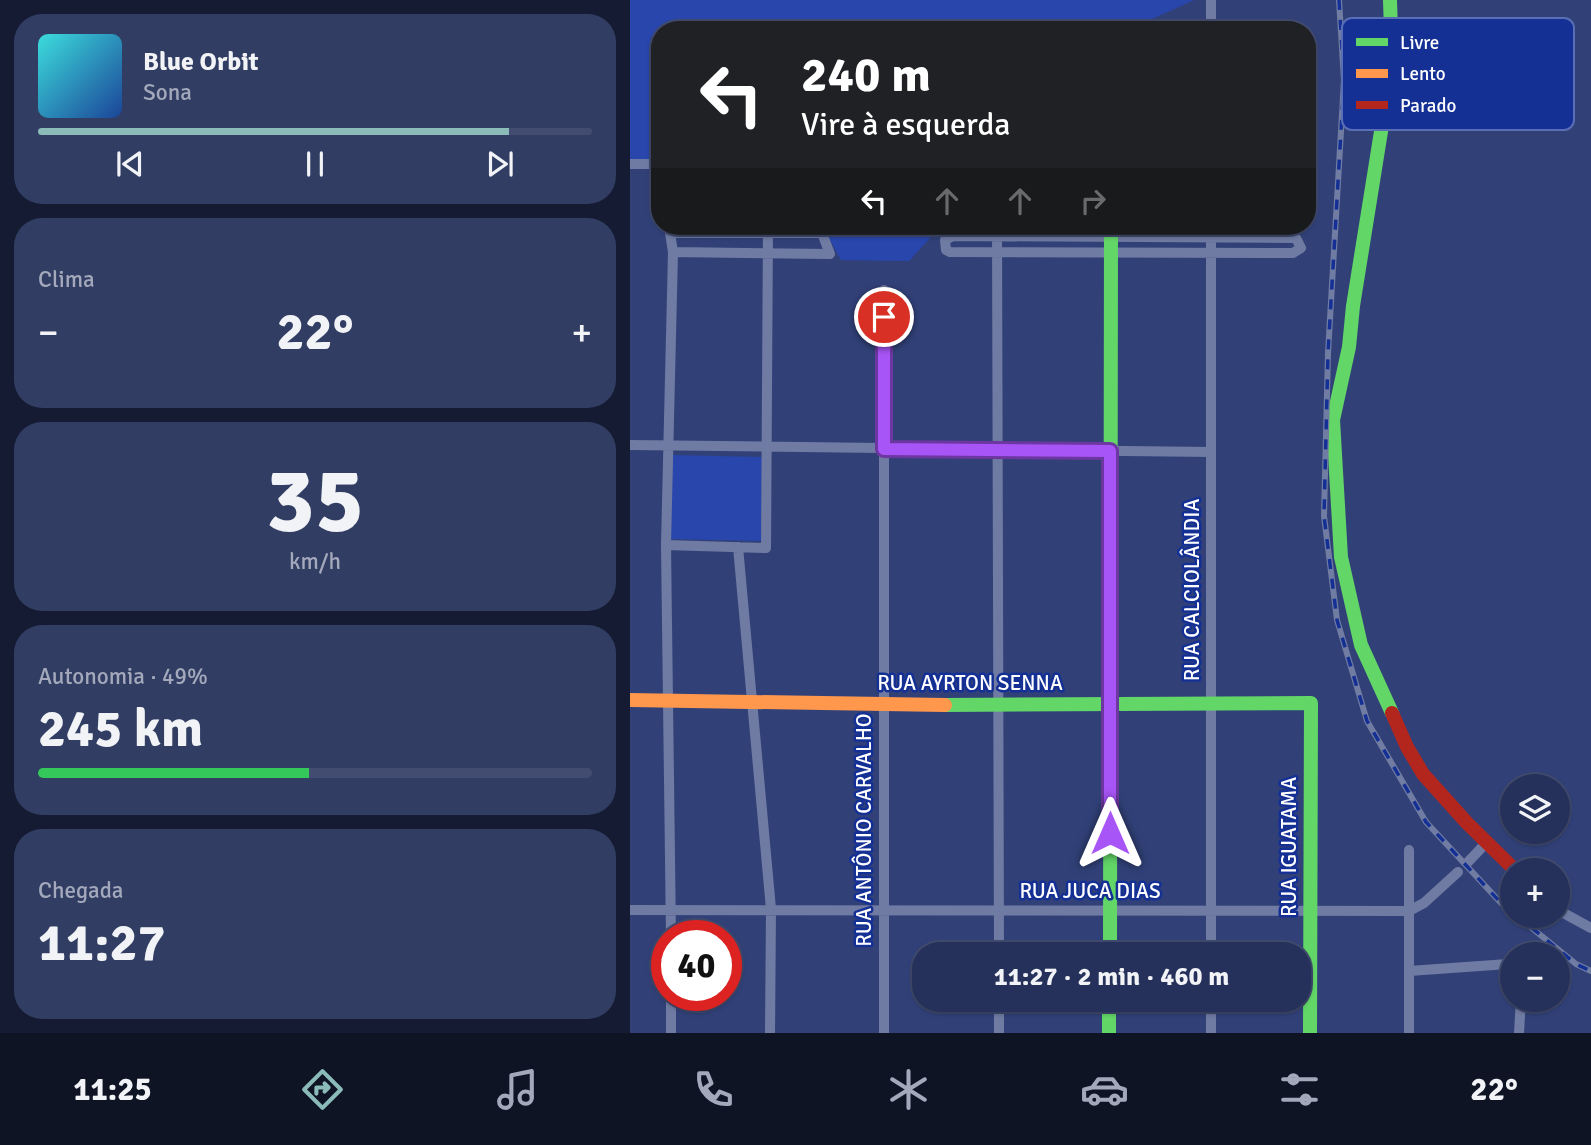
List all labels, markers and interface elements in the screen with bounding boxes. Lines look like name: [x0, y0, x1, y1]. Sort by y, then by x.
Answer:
legend: [1342, 18, 1574, 130]
text: Livre: [1400, 31, 1439, 55]
text: 240 m: [801, 45, 931, 105]
text: Blue Orbit: [143, 46, 259, 78]
icon: left: [686, 49, 777, 140]
text: Lento: [1400, 62, 1446, 86]
text: Sona: [143, 78, 192, 107]
text: Parado: [1400, 94, 1456, 118]
text: Vire à esquerda: [801, 105, 1011, 144]
icon: previous: [111, 145, 149, 183]
icon: pause: [296, 145, 334, 183]
icon: next: [481, 145, 519, 183]
icon: left: [855, 182, 893, 220]
icon: ahead: [928, 182, 966, 220]
icon: ahead: [1001, 182, 1039, 220]
icon: right: [1074, 182, 1112, 220]
text: Clima: [38, 265, 95, 294]
pin: [854, 287, 914, 347]
icon: arrive: [865, 298, 903, 336]
text: 22°: [277, 300, 353, 364]
text: −: [38, 309, 59, 356]
text: +: [571, 309, 592, 356]
text: 35: [266, 445, 364, 558]
street label: RUA CALCIOLÂNDIA: [1179, 499, 1205, 681]
text: km/h: [289, 547, 341, 576]
text: Autonomia · 49%: [38, 662, 208, 691]
street label: RUA AYRTON SENNA: [877, 670, 1063, 696]
text: 245 km: [38, 697, 203, 761]
street label: RUA ANTÔNIO CARVALHO: [851, 713, 877, 947]
map controls: [1500, 774, 1570, 1012]
button: layers: [1500, 774, 1570, 844]
street label: RUA IGUATAMA: [1276, 777, 1302, 917]
position arrow: [1073, 796, 1147, 870]
button: +: [1500, 858, 1570, 928]
text: Chegada: [38, 876, 123, 905]
street label: RUA JUCA DIAS: [1019, 878, 1161, 904]
text: 11:27: [38, 911, 166, 975]
speed limit sign: 40: [651, 920, 742, 1011]
button: −: [1500, 942, 1570, 1012]
text: 11:27 · 2 min · 460 m: [994, 961, 1229, 993]
icon: directions: [298, 1065, 347, 1114]
icon: music: [493, 1065, 542, 1114]
icon: phone: [689, 1065, 738, 1114]
icon: climate: [884, 1065, 933, 1114]
icon: car: [1080, 1065, 1129, 1114]
icon: filters: [1275, 1065, 1324, 1114]
text: 11:25: [73, 1070, 152, 1109]
text: 22°: [1470, 1070, 1518, 1109]

